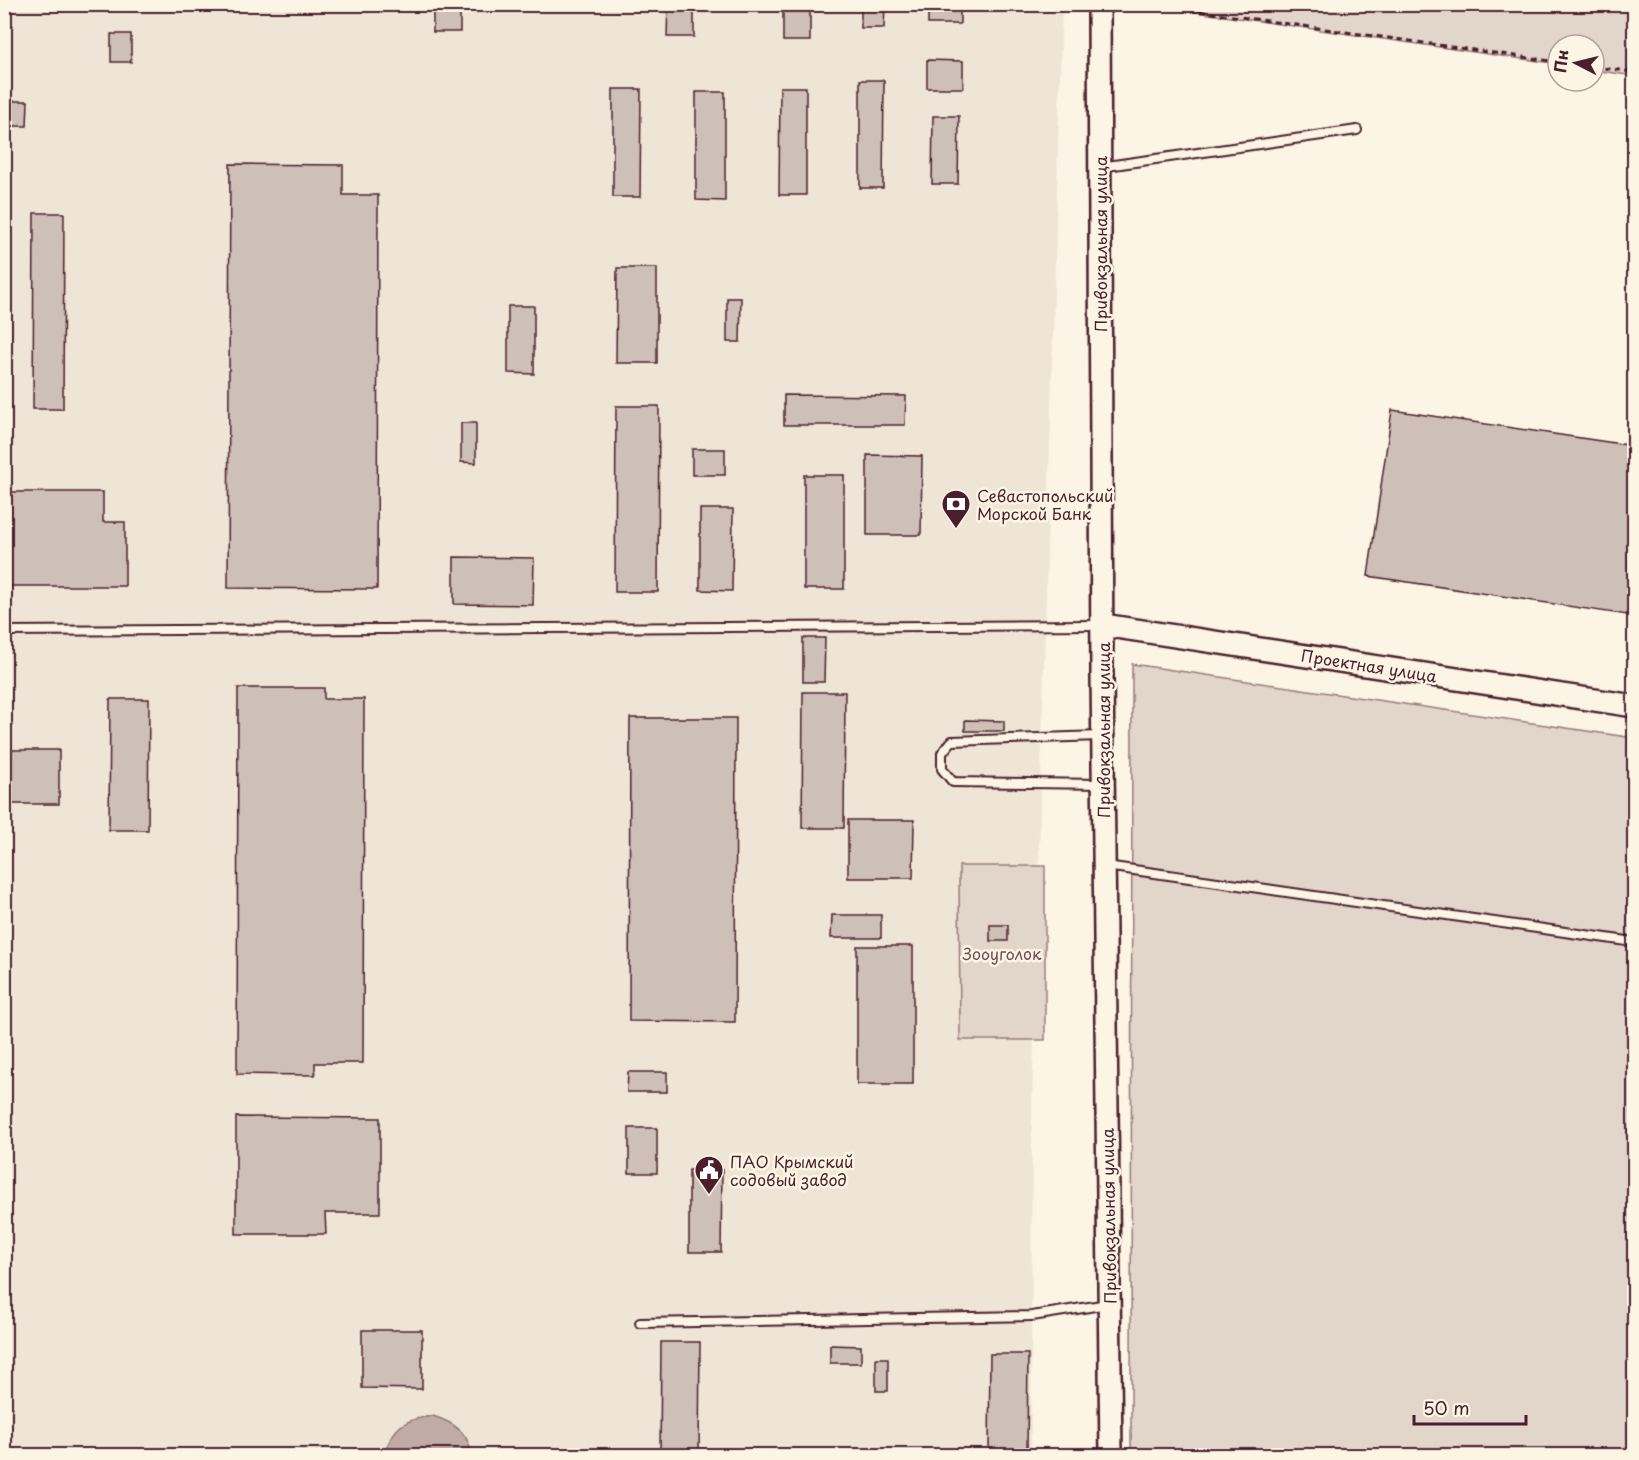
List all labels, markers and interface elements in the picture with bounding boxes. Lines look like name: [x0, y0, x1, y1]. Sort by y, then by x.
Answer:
north arrow: [1546, 33, 1606, 93]
text: Пн: [1547, 48, 1573, 74]
street label: Привокзальная улица: [1088, 156, 1112, 332]
place label: Севастопольский Морской Банк: [977, 483, 1114, 525]
bank icon: Севастопольский Морской Банк: [940, 488, 972, 530]
street label: Привокзальная улица: [1091, 642, 1115, 818]
street label: Проектная улица: [1299, 642, 1439, 688]
park label: Зооуголок: [962, 941, 1042, 965]
street label: Привокзальная улица: [1094, 1128, 1122, 1304]
place label: ПАО Крымский содовый завод: [730, 1149, 854, 1191]
public building icon: ПАО Крымский содовый завод: [693, 1154, 725, 1196]
scale bar: [1414, 1388, 1526, 1426]
text: 50 m: [1423, 1394, 1470, 1421]

